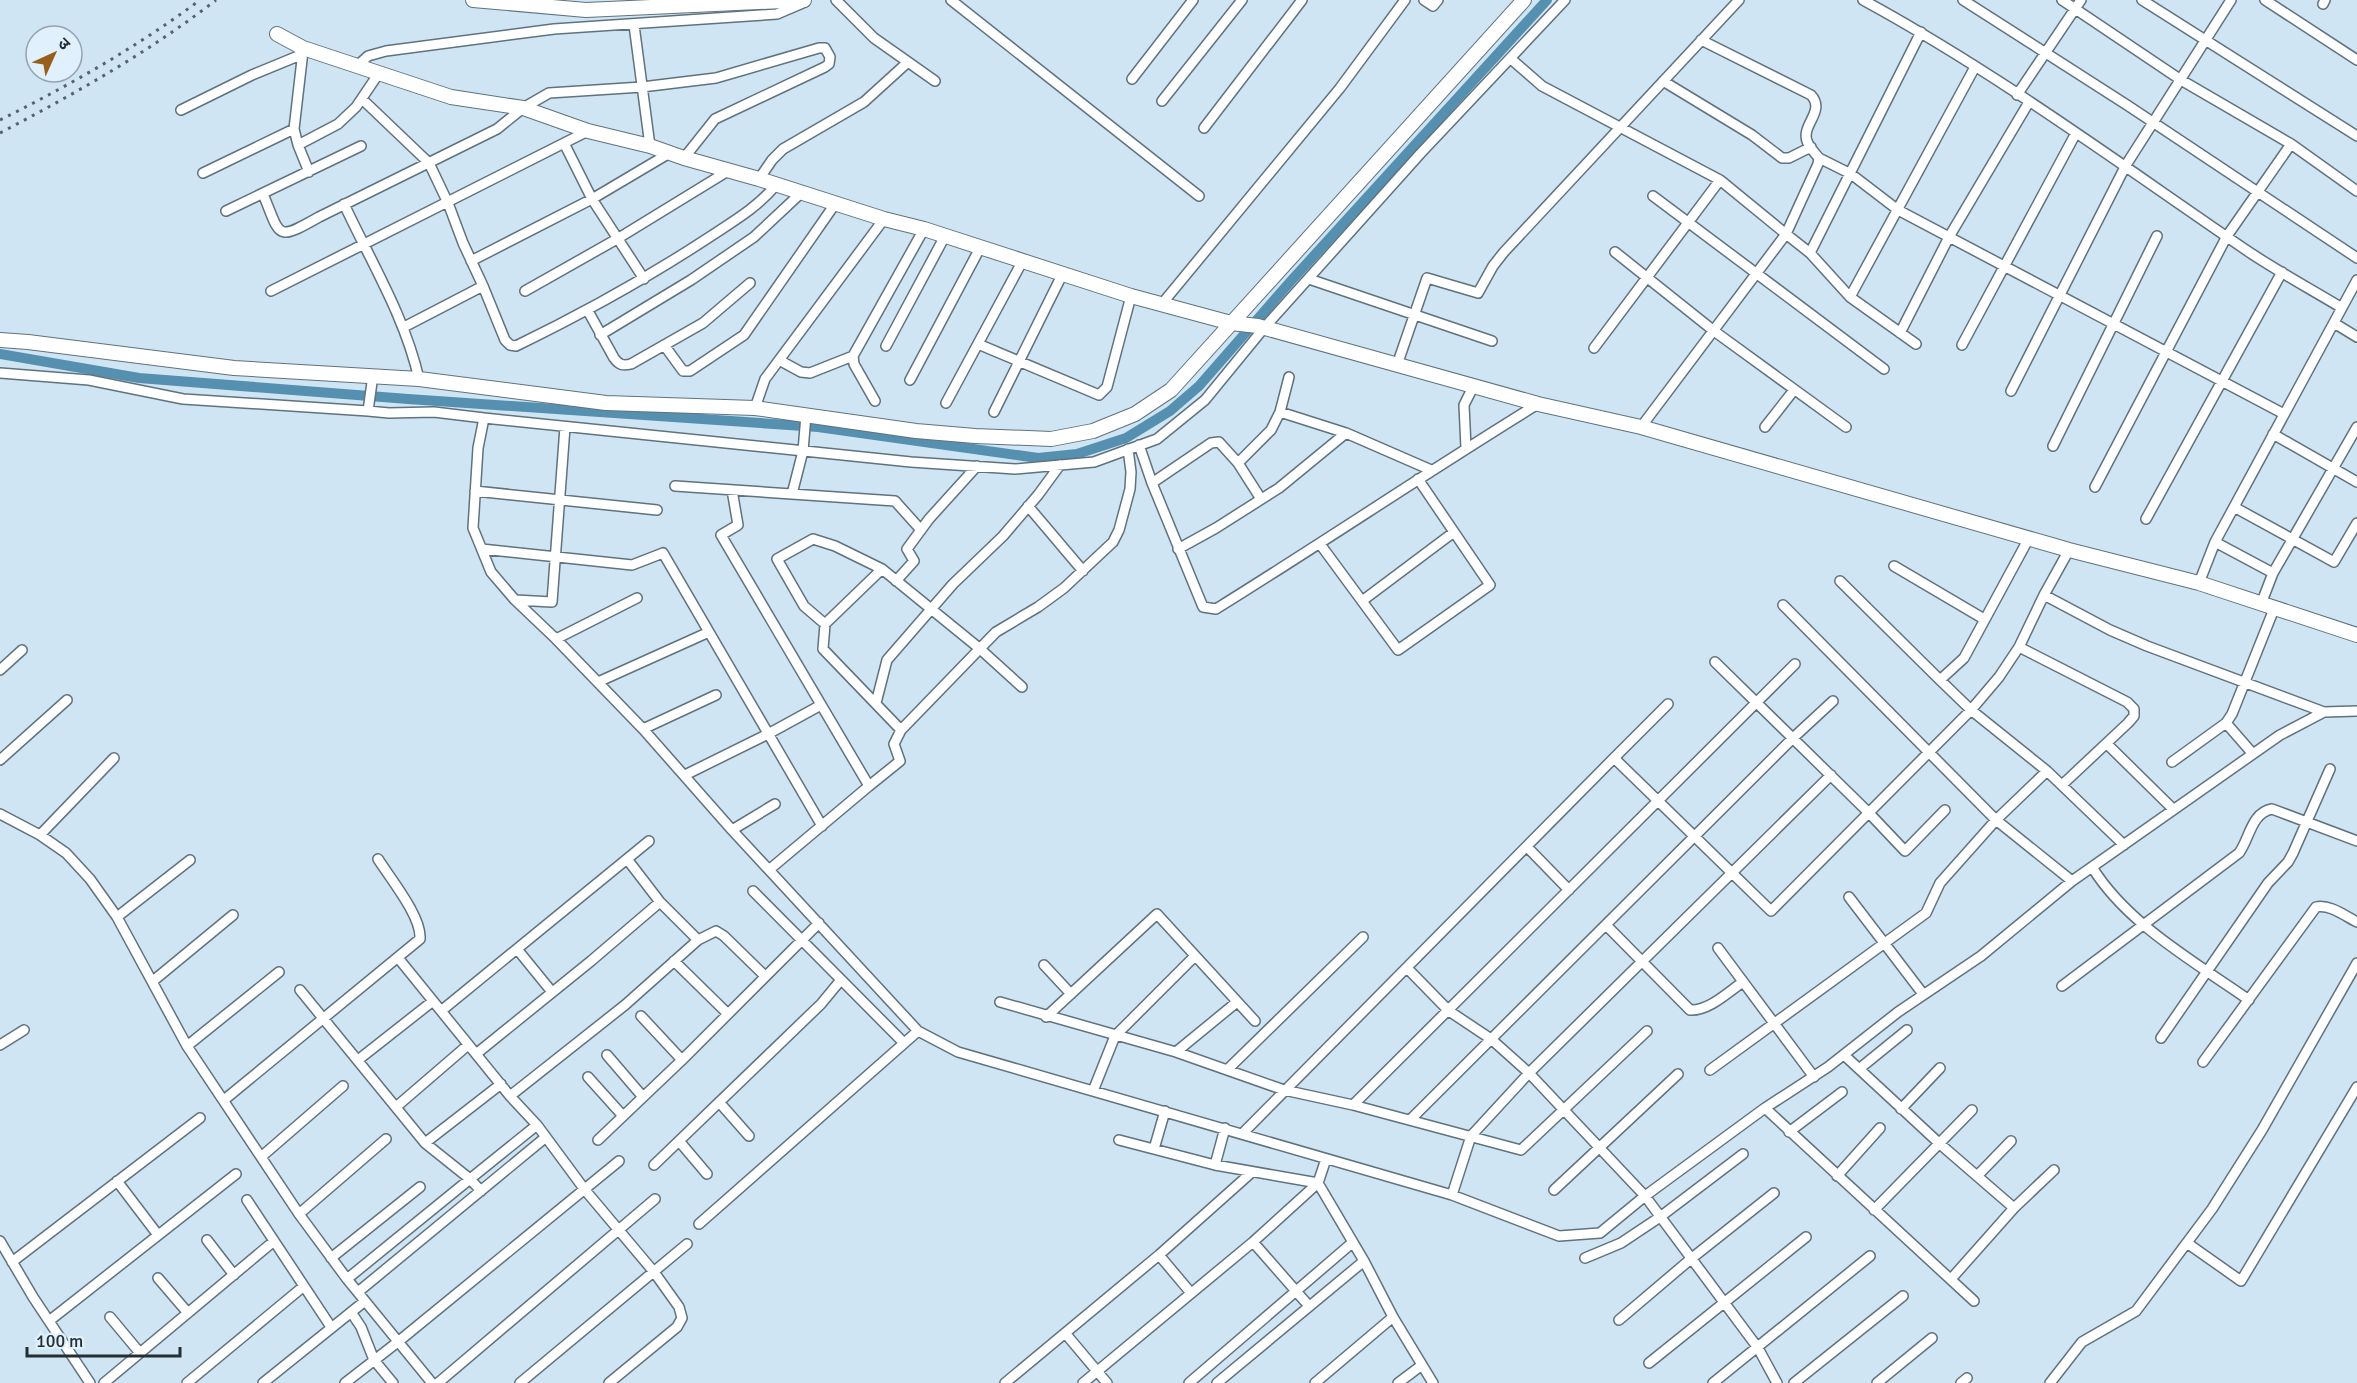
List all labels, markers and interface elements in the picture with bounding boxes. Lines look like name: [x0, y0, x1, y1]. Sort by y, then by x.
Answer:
north arrow: [24, 24, 84, 84]
text: उ: [54, 34, 75, 55]
scale bar: [27, 1320, 180, 1358]
text: 100 m: [36, 1330, 83, 1352]

